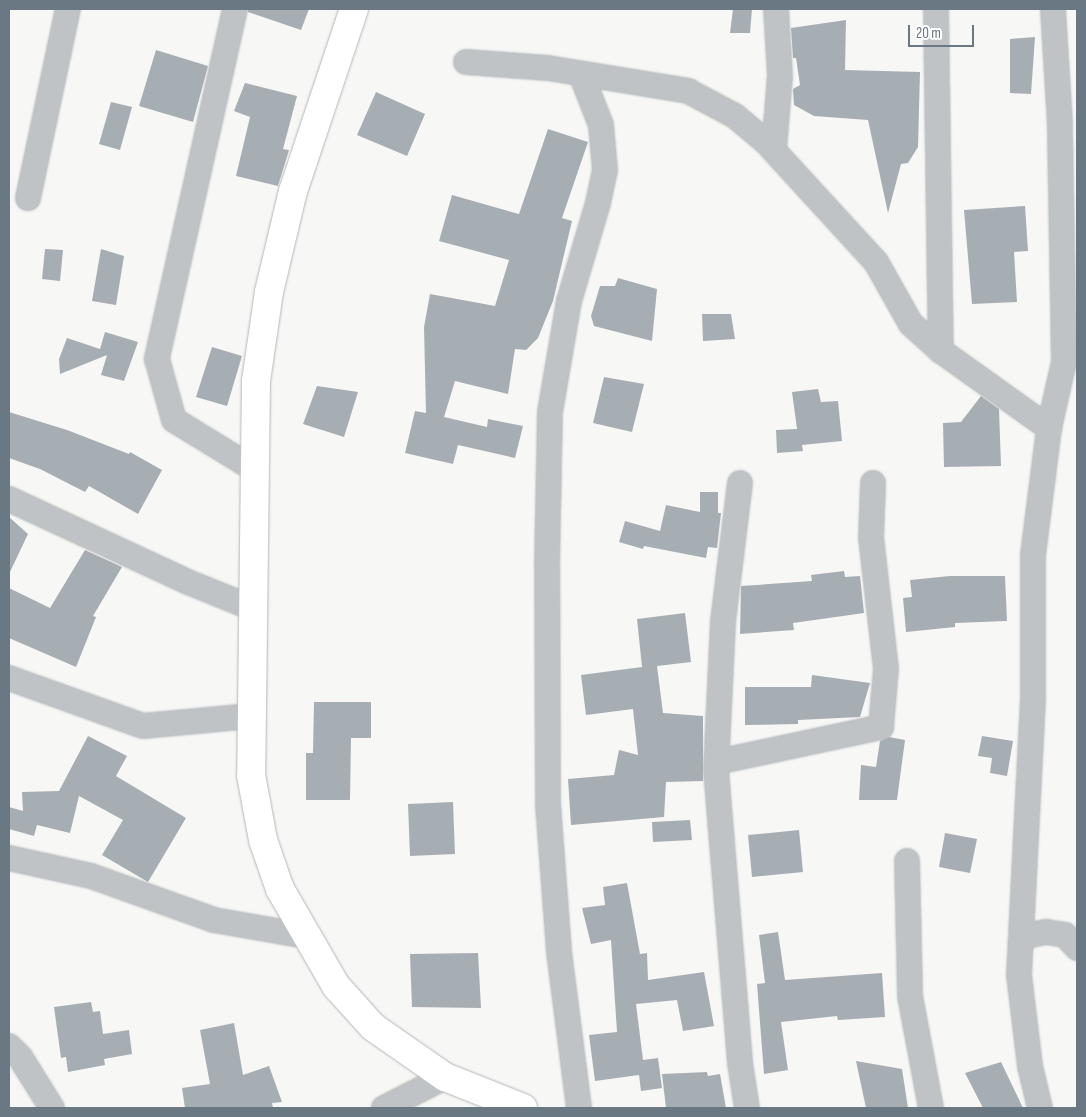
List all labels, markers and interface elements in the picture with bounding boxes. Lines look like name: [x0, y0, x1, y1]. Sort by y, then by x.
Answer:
scale bar: [911, 15, 977, 47]
text: 20 m: [916, 24, 941, 43]

